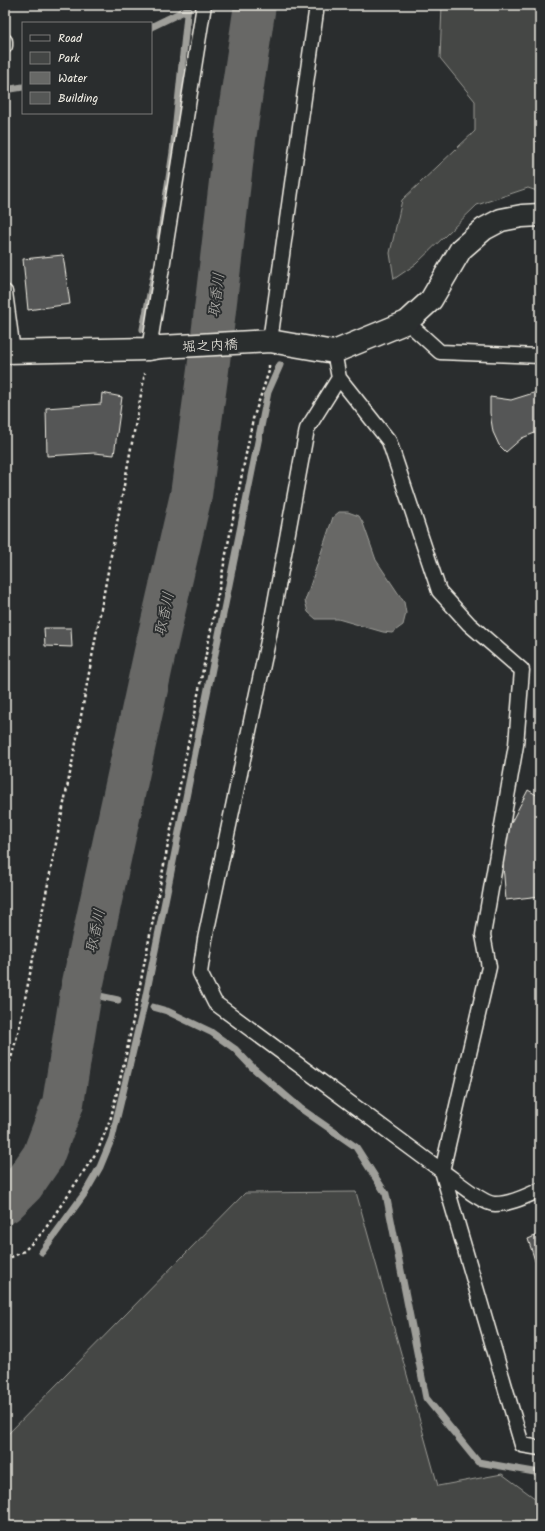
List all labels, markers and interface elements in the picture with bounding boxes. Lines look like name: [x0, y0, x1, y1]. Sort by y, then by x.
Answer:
legend: [22, 22, 152, 114]
text: Road: [58, 29, 83, 48]
text: Park: [58, 49, 80, 68]
text: Water: [58, 69, 88, 88]
text: Building: [58, 89, 98, 108]
water label: 取香川: [202, 271, 232, 319]
street label: 堀之内橋: [182, 334, 239, 358]
water label: 取香川: [149, 590, 181, 639]
water label: 取香川: [80, 907, 112, 956]

